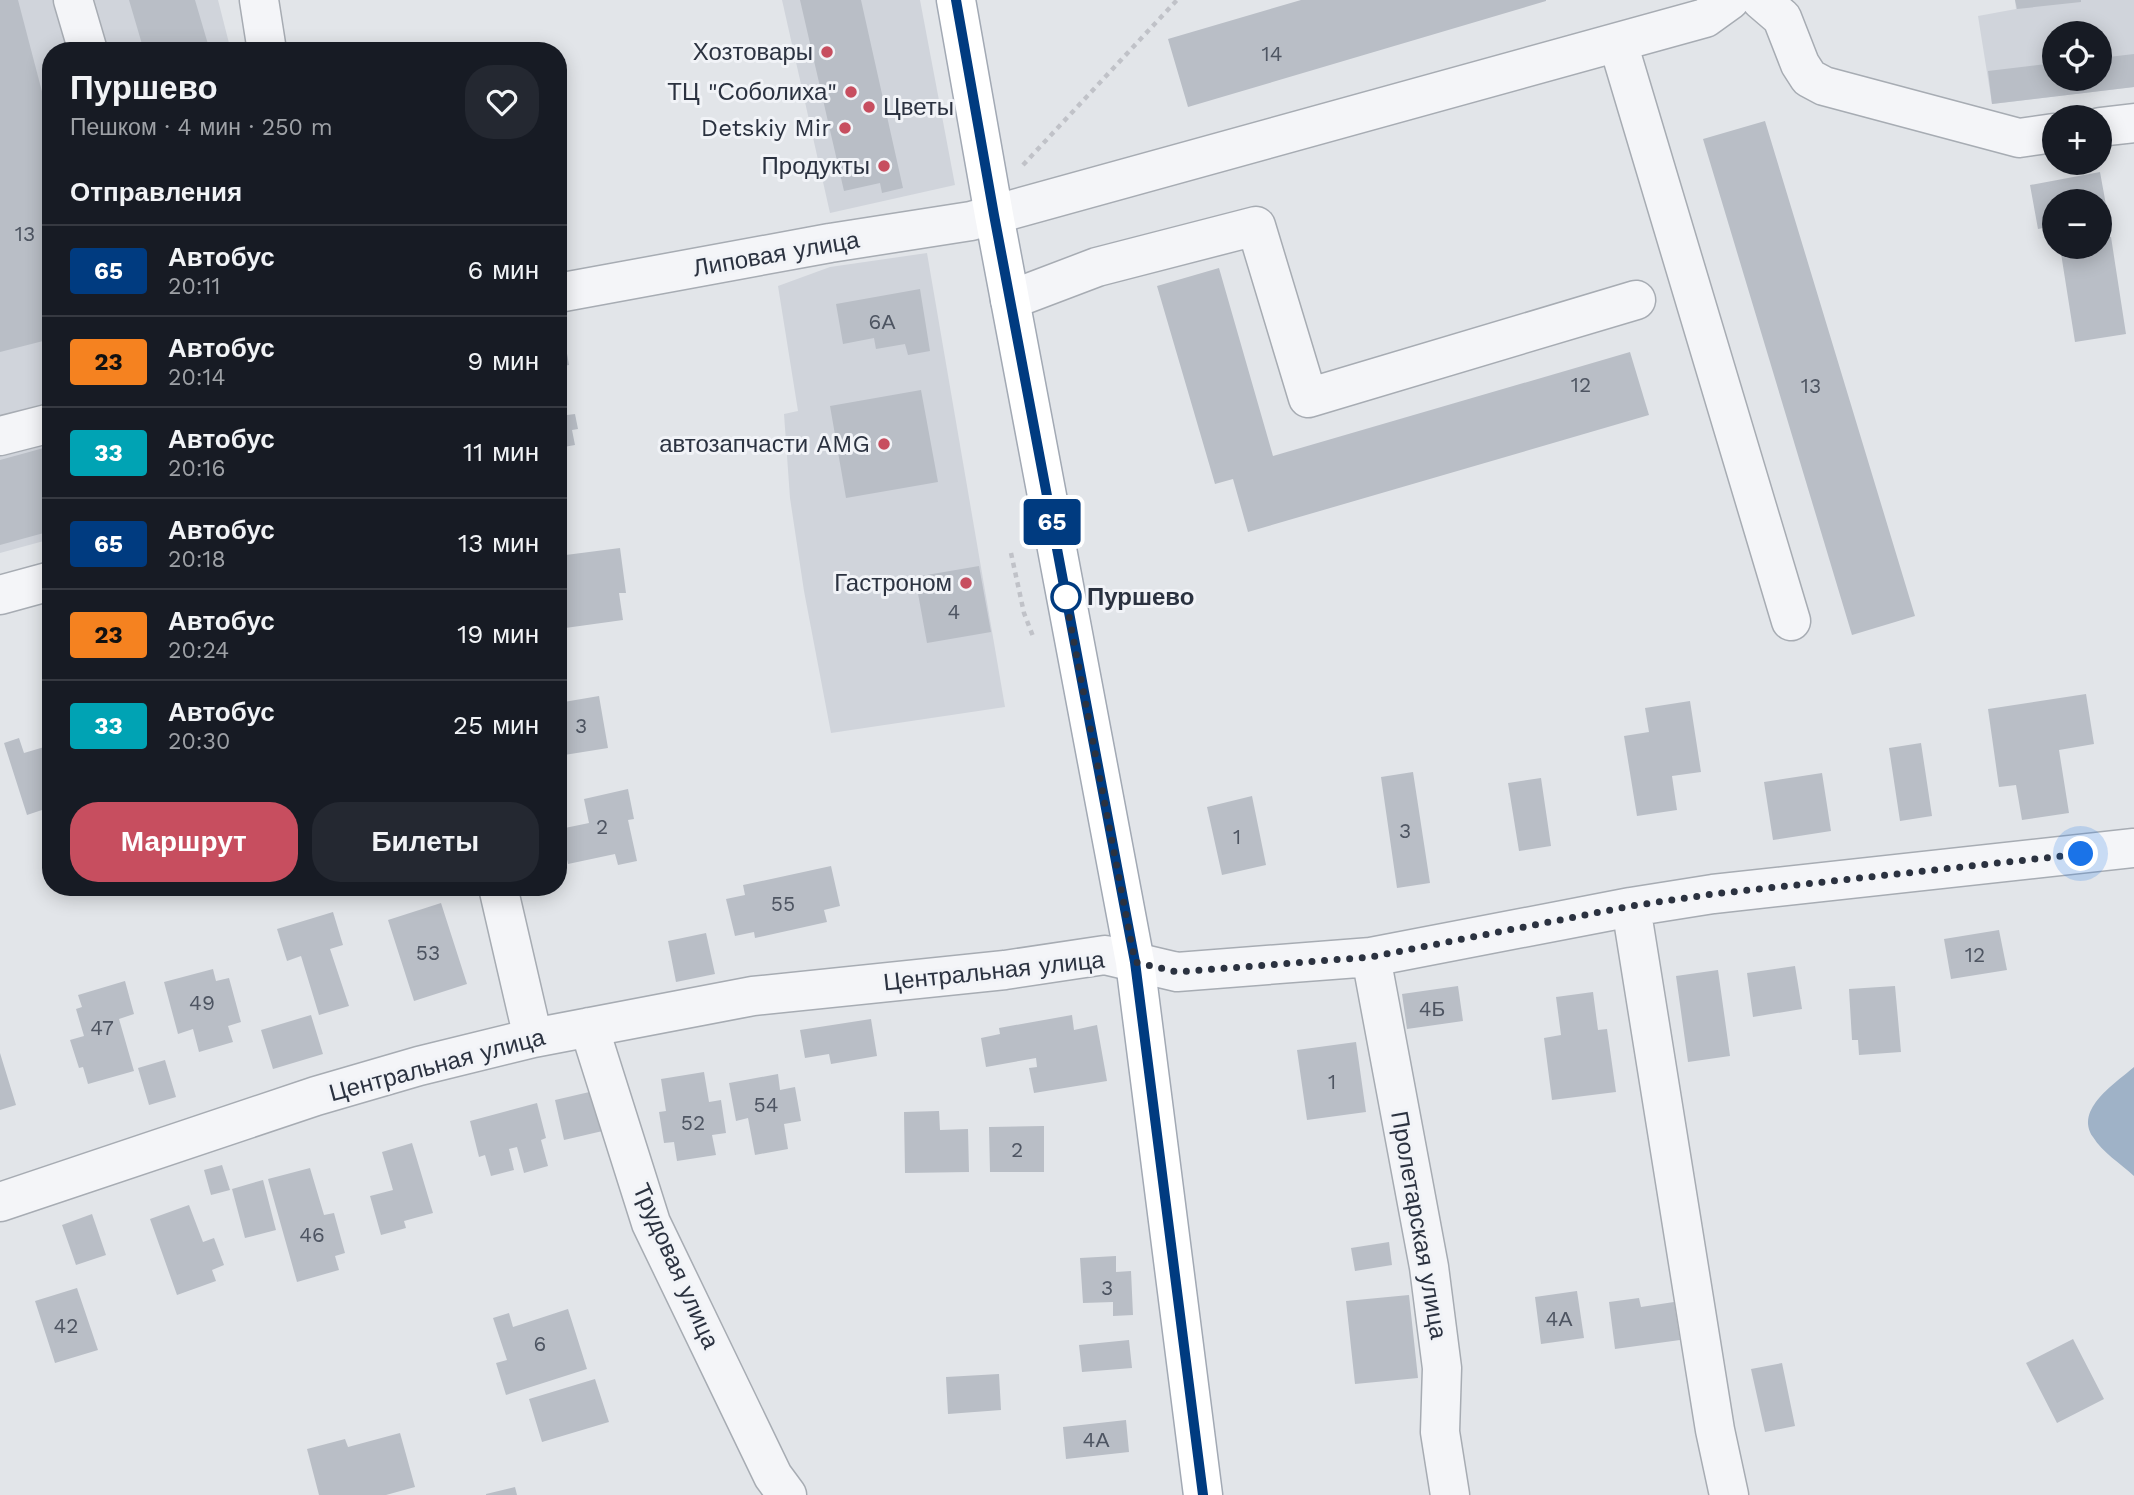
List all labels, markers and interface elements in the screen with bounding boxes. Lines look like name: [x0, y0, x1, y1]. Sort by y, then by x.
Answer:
map controls: [2042, 21, 2112, 259]
button: locate: [2042, 21, 2112, 91]
place label: Хозтовары: [693, 38, 813, 66]
house number: 14: [1261, 41, 1283, 66]
marker: Хозтовары: [819, 44, 835, 60]
button: heart: [465, 65, 539, 139]
text: Пуршево: [70, 68, 218, 107]
place label: ТЦ "Соболиха": [667, 78, 837, 106]
marker: ТЦ "Соболиха": [843, 84, 859, 100]
place label: Цветы: [883, 93, 954, 121]
marker: Цветы: [861, 99, 877, 115]
button: +: [2042, 105, 2112, 175]
text: Пешком · 4 мин · 250 m: [70, 114, 333, 141]
place label: Detskiy Mir: [701, 114, 831, 142]
marker: Detskiy Mir: [837, 120, 853, 136]
place label: Продукты: [762, 152, 870, 180]
marker: Продукты: [876, 158, 892, 174]
text: Отправления: [70, 177, 242, 207]
button: −: [2042, 189, 2112, 259]
house number: 13: [15, 221, 35, 246]
street label: Липовая улица: [691, 225, 862, 282]
text: Автобус: [168, 242, 275, 272]
text: 6 мин: [468, 255, 539, 285]
text: 65: [94, 257, 123, 285]
text: 20:11: [168, 273, 220, 300]
house number: 6А: [869, 309, 895, 334]
text: Автобус: [168, 333, 275, 363]
text: 9 мин: [467, 346, 539, 376]
text: 23: [94, 348, 123, 376]
text: 20:14: [168, 364, 226, 391]
house number: 12: [1571, 372, 1591, 397]
house number: 13: [1801, 373, 1821, 398]
text: Автобус: [168, 424, 275, 454]
place label: автозапчасти AMG: [659, 430, 870, 458]
marker: автозапчасти AMG: [876, 436, 892, 452]
text: 11 мин: [463, 437, 539, 467]
text: 33: [94, 439, 123, 467]
text: 20:16: [168, 455, 225, 482]
line badge: 65: [1020, 499, 1084, 545]
text: 65: [1038, 508, 1066, 536]
text: Автобус: [168, 515, 275, 545]
text: 13 мин: [458, 528, 539, 558]
text: 65: [94, 530, 123, 558]
text: 20:18: [168, 546, 226, 573]
place label: Гастроном: [834, 569, 952, 597]
marker: Гастроном: [958, 575, 974, 591]
marker: Пуршево: [1051, 582, 1081, 612]
place label: Пуршево: [1087, 583, 1194, 611]
house number: 4: [948, 599, 960, 624]
text: Автобус: [168, 606, 275, 636]
text: 19 мин: [457, 619, 539, 649]
text: 23: [94, 621, 123, 649]
text: 20:24: [168, 637, 229, 664]
text: Автобус: [168, 697, 275, 727]
text: 25 мин: [453, 710, 539, 740]
text: 33: [94, 712, 123, 740]
house number: 3: [575, 713, 587, 738]
text: 20:30: [168, 728, 230, 755]
button: Маршрут: [70, 802, 298, 882]
button: Билеты: [312, 802, 539, 882]
house number: 2: [596, 814, 608, 839]
house number: 3: [1399, 818, 1411, 843]
house number: 1: [1233, 824, 1241, 849]
your location: [2063, 836, 2098, 871]
house number: 55: [771, 891, 795, 916]
house number: 53: [416, 940, 440, 965]
house number: 12: [1965, 942, 1985, 967]
street label: Центральная улица: [882, 945, 1107, 997]
house number: 49: [189, 990, 215, 1015]
house number: 4Б: [1419, 996, 1445, 1021]
house number: 47: [90, 1015, 114, 1040]
street label: Центральная улица: [326, 1023, 549, 1107]
house number: 1: [1328, 1069, 1336, 1094]
house number: 54: [753, 1092, 779, 1117]
street label: Пролетарская улица: [1385, 1109, 1453, 1342]
house number: 52: [681, 1110, 705, 1135]
house number: 2: [1011, 1137, 1023, 1162]
street label: Трудовая улица: [627, 1179, 725, 1354]
house number: 46: [299, 1222, 325, 1247]
house number: 3: [1101, 1275, 1113, 1300]
house number: 4А: [1546, 1306, 1572, 1331]
house number: 42: [53, 1313, 79, 1338]
house number: 6: [534, 1331, 546, 1356]
house number: 4А: [1083, 1427, 1109, 1452]

